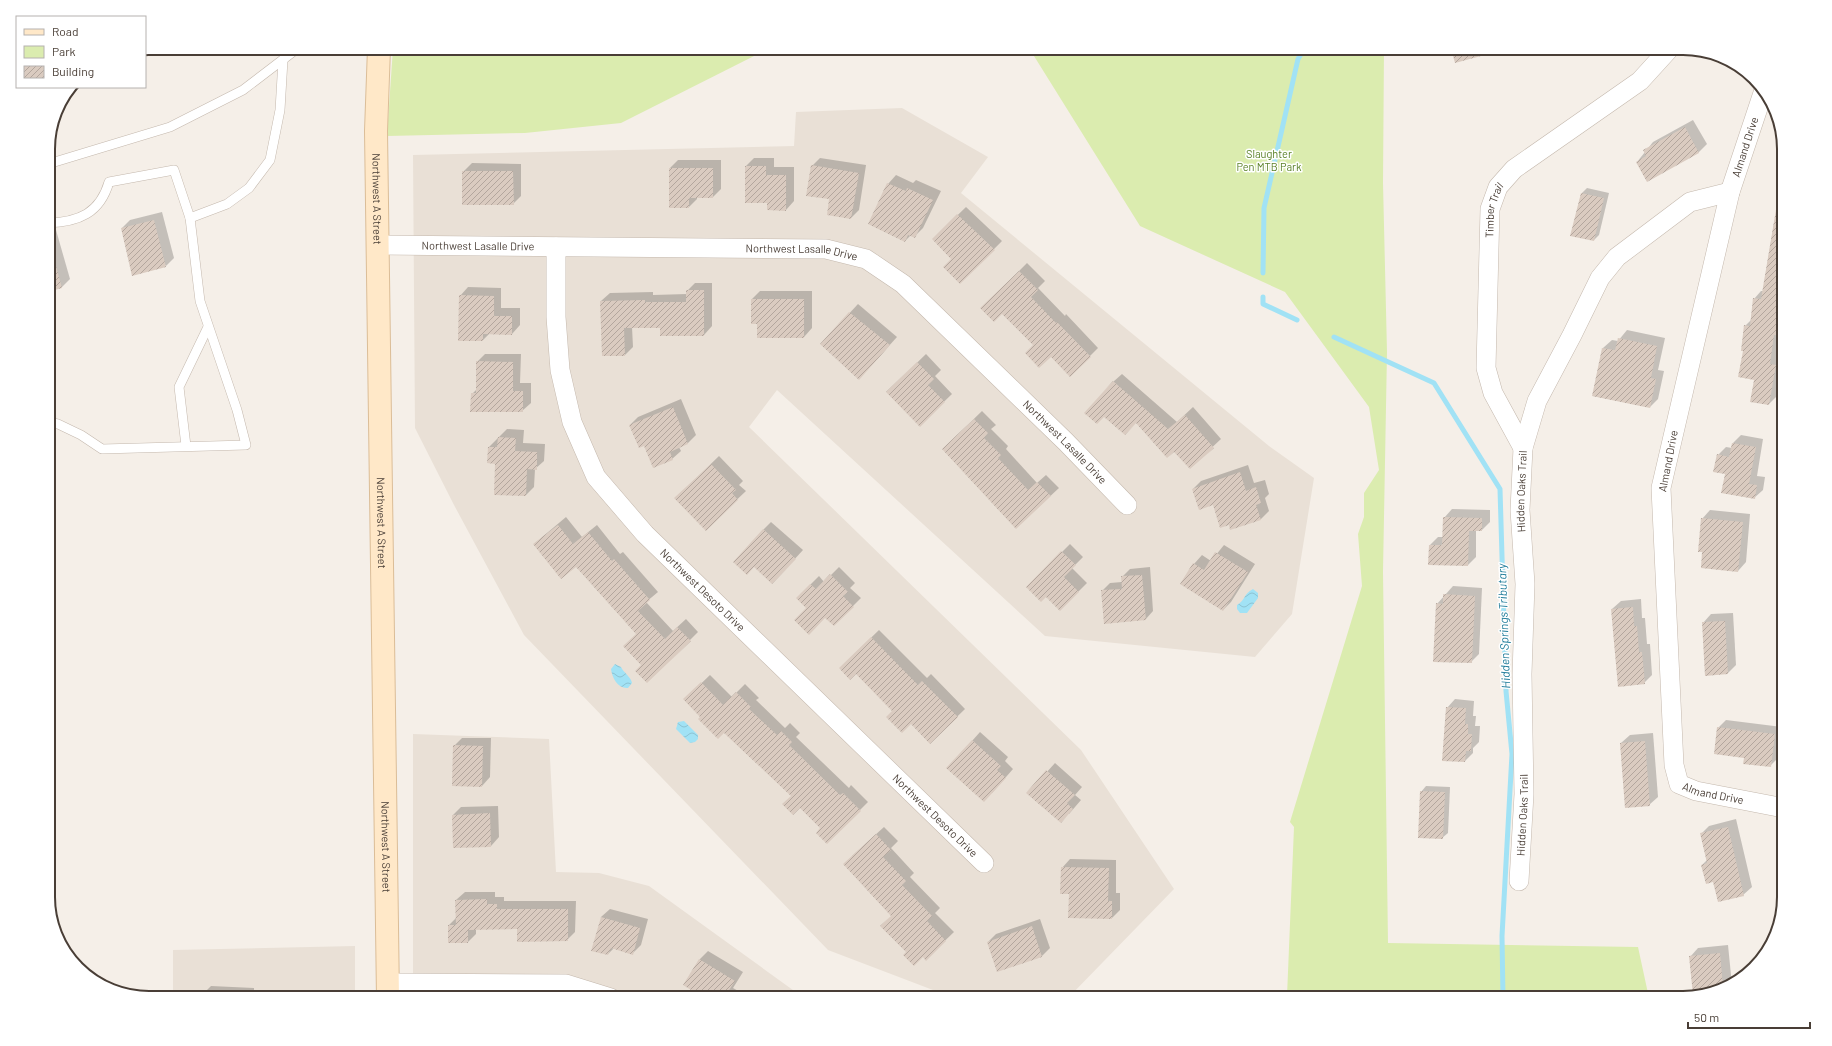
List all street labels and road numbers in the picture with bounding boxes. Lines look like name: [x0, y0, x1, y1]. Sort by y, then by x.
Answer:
street label: Almand Drive: [1729, 115, 1760, 179]
street label: Northwest A Street: [370, 153, 385, 245]
street label: Timber Trail: [1482, 179, 1505, 238]
street label: Northwest Lasalle Drive: [421, 238, 535, 252]
street label: Northwest Lasalle Drive: [745, 241, 859, 263]
street label: Northwest Lasalle Drive: [1021, 397, 1110, 486]
street label: Almand Drive: [1655, 429, 1680, 493]
street label: Hidden Oaks Trail: [1513, 450, 1529, 533]
street label: Northwest A Street: [375, 477, 389, 569]
street label: Northwest Desoto Drive: [658, 546, 748, 634]
street label: Northwest Desoto Drive: [890, 771, 981, 859]
street label: Hidden Oaks Trail: [1513, 774, 1530, 856]
street label: Almand Drive: [1681, 779, 1745, 806]
street label: Northwest A Street: [379, 801, 394, 893]

